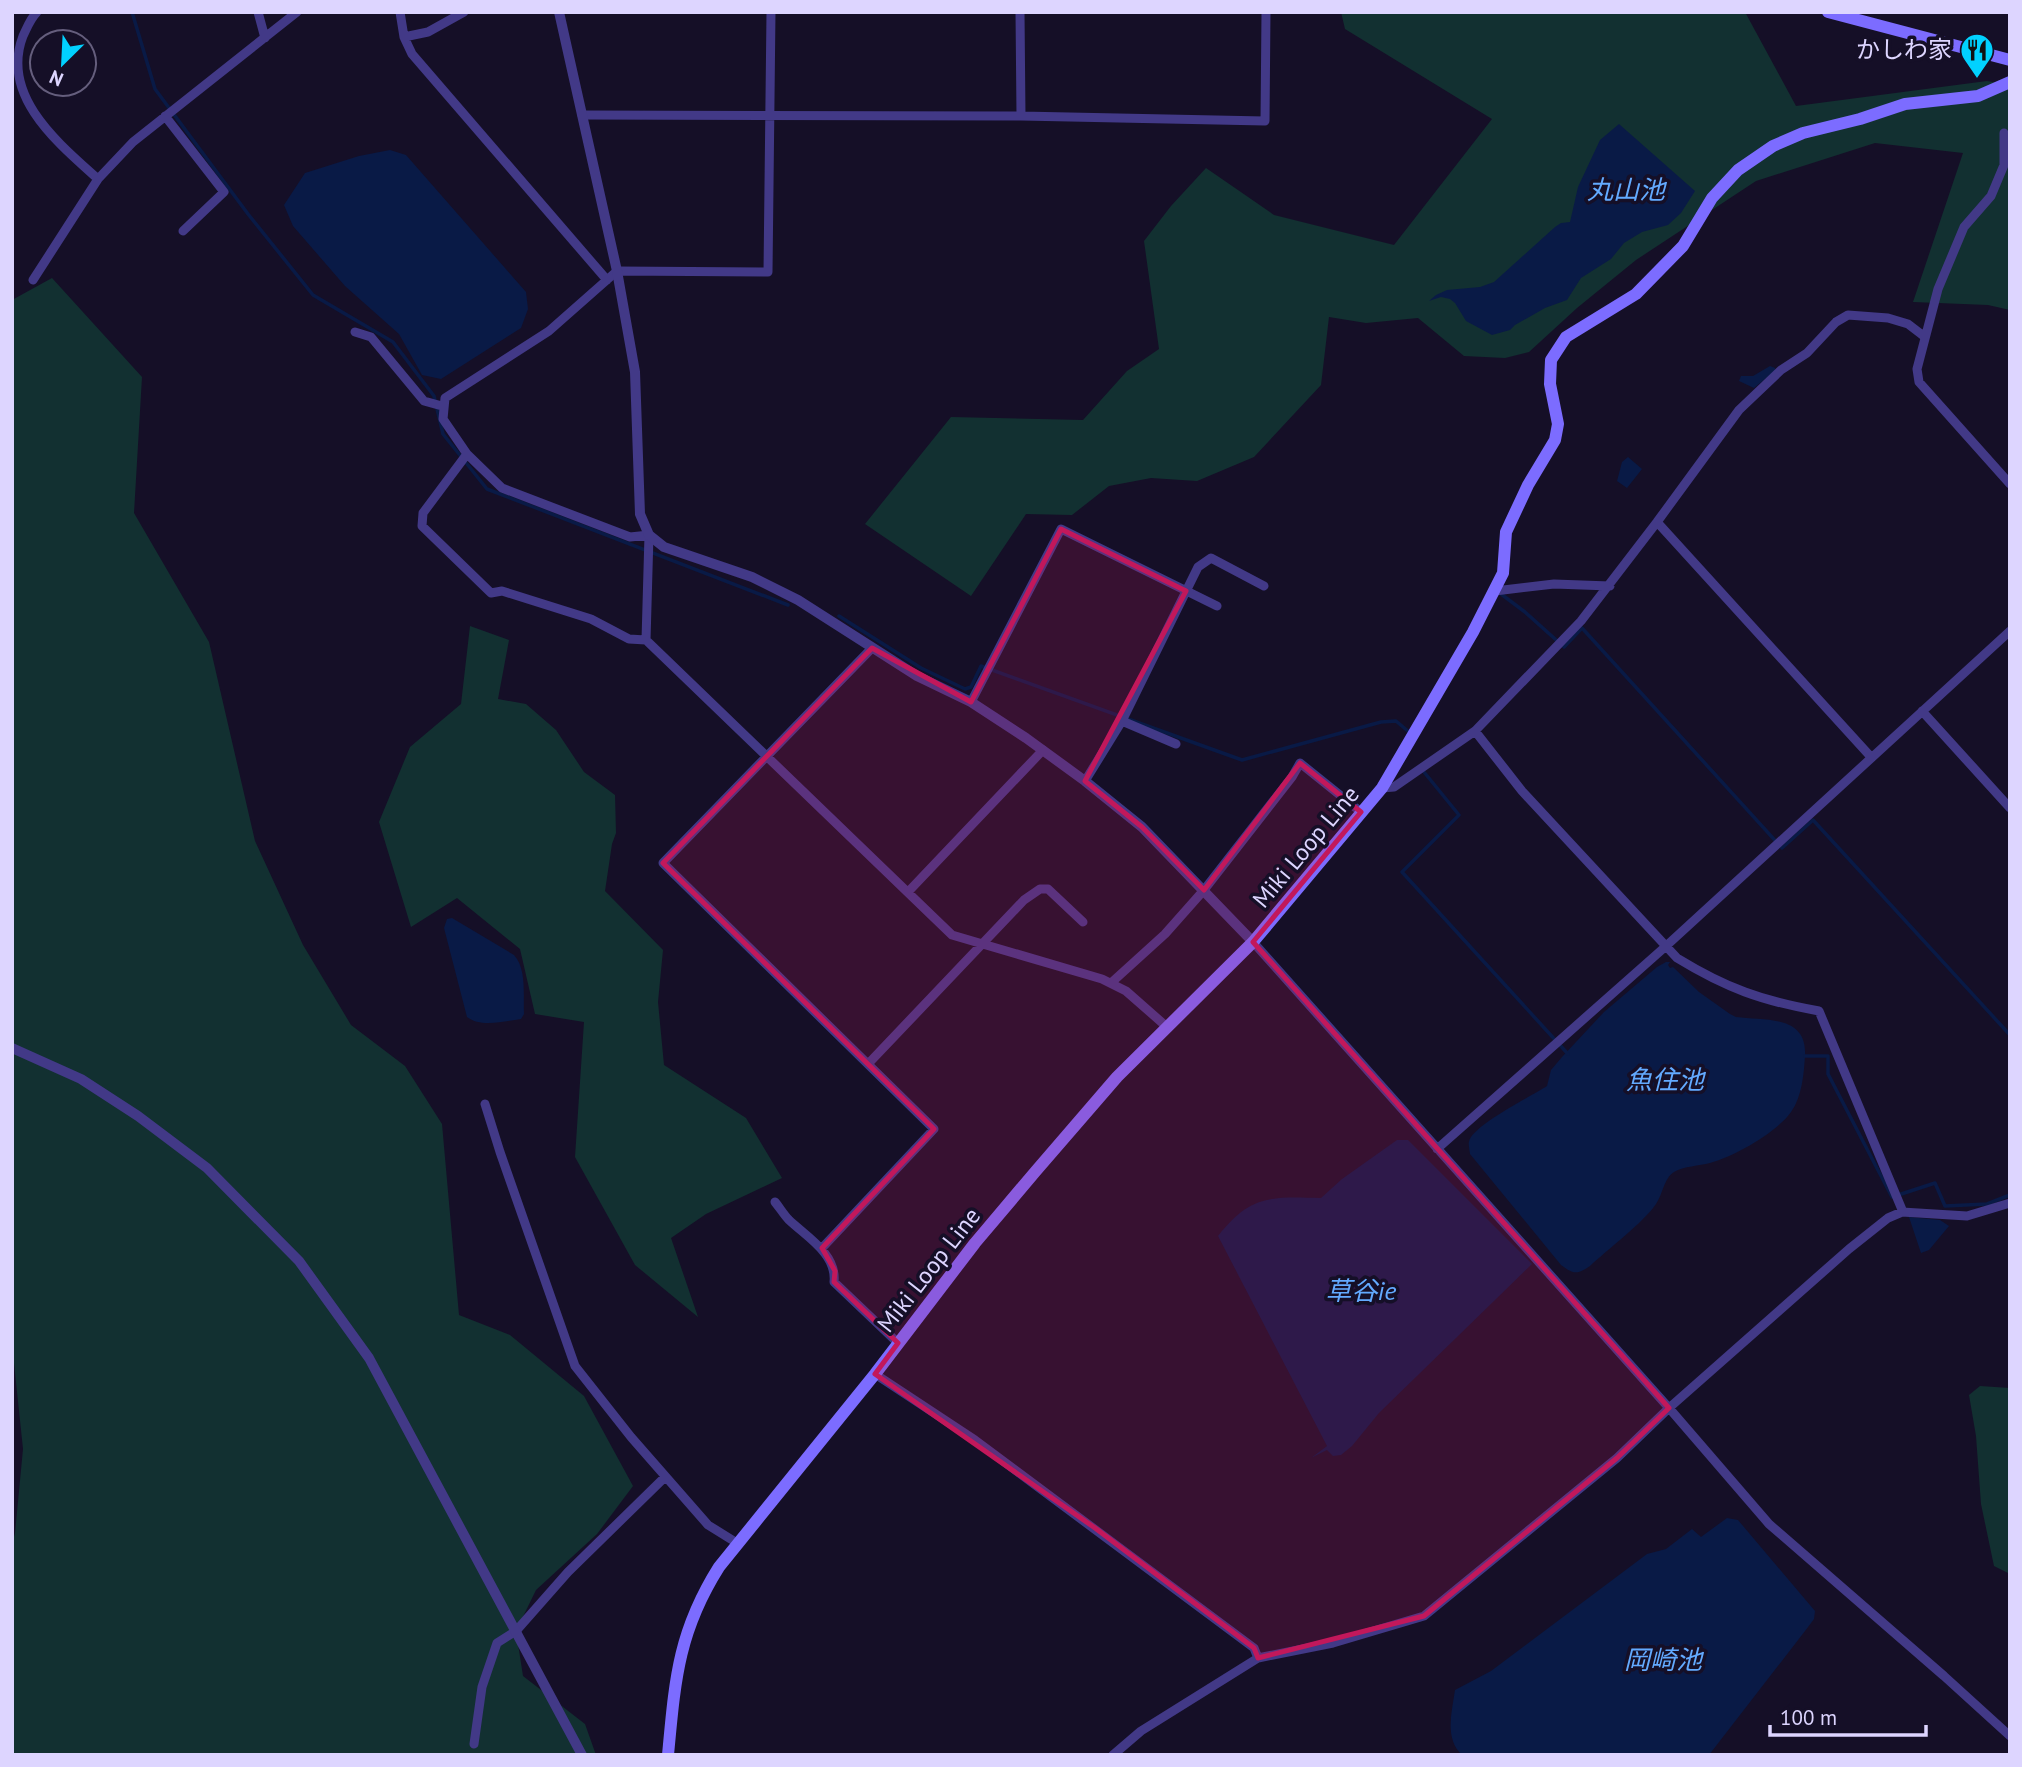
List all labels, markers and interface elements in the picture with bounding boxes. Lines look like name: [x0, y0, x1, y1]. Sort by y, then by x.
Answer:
north arrow: [28, 28, 98, 98]
restaurant icon: かしわ家: [1958, 31, 1996, 80]
place label: かしわ家: [1856, 34, 1952, 65]
text: N: [46, 65, 67, 92]
water label: 丸山池: [1587, 173, 1668, 206]
street label: Miki Loop Line: [1246, 779, 1366, 914]
water label: 魚住池: [1626, 1063, 1707, 1096]
street label: Miki Loop Line: [870, 1201, 987, 1338]
water label: 草谷ie: [1326, 1274, 1396, 1307]
water label: 岡崎池: [1624, 1643, 1705, 1676]
scale bar: [1770, 1694, 1926, 1738]
text: 100 m: [1780, 1704, 1837, 1731]

